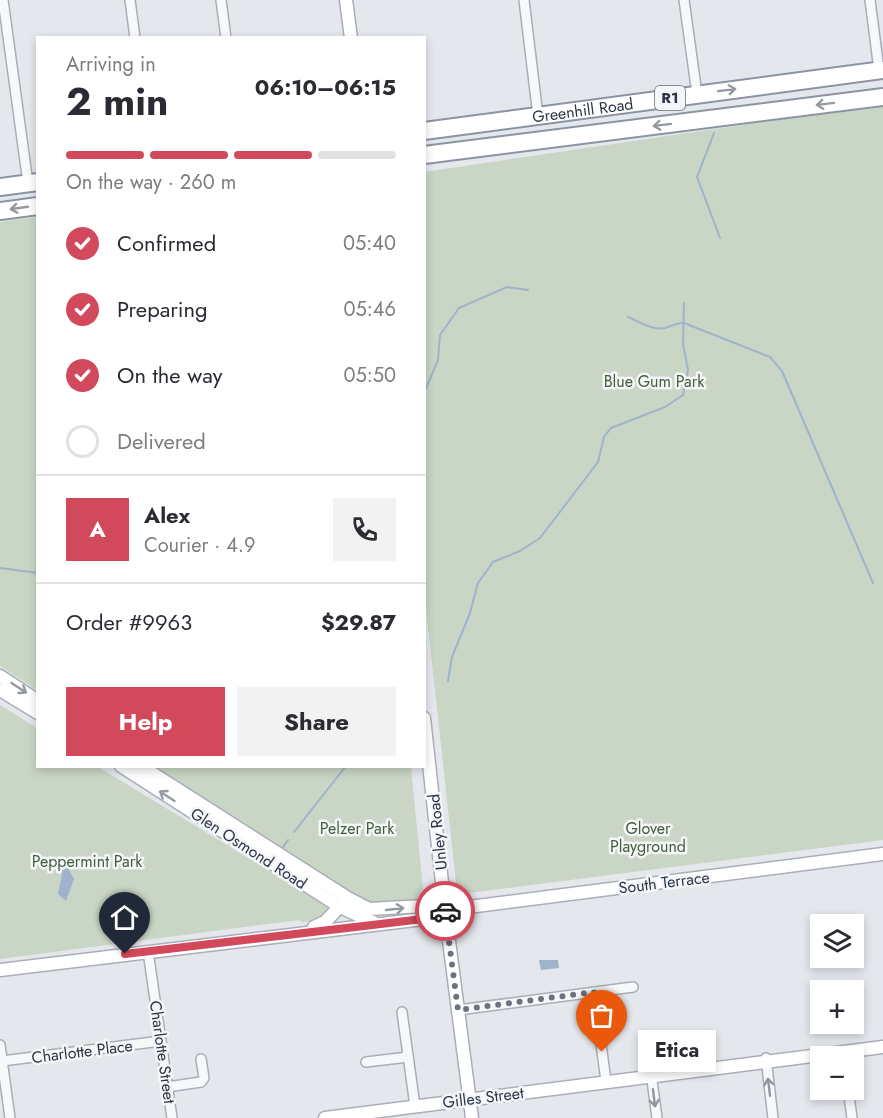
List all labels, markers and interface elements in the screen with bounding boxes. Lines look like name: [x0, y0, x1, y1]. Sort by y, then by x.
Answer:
text: Arriving in: [66, 50, 156, 79]
text: 06:10–06:15: [255, 71, 396, 103]
text: 2 min: [66, 73, 168, 130]
one-way arrow: [716, 85, 736, 96]
road number: R1: [655, 86, 685, 110]
street label: Greenhill Road: [531, 92, 635, 129]
one-way arrow: [815, 99, 835, 110]
one-way arrow: [653, 119, 673, 130]
text: On the way · 260 m: [66, 168, 236, 197]
one-way arrow: [9, 203, 29, 214]
icon: check: [66, 227, 99, 260]
text: Confirmed: [117, 227, 216, 259]
text: 05:40: [343, 229, 396, 258]
icon: check: [66, 293, 99, 326]
text: Preparing: [117, 293, 208, 325]
text: 05:46: [344, 295, 396, 324]
icon: check: [66, 359, 99, 392]
text: On the way: [117, 359, 222, 391]
text: 05:50: [343, 361, 396, 390]
park label: Blue Gum Park: [604, 370, 705, 393]
text: Delivered: [117, 425, 206, 457]
button: phone: [333, 498, 396, 561]
text: Alex: [144, 499, 190, 531]
text: A: [89, 513, 106, 545]
text: Courier · 4.9: [144, 531, 256, 560]
text: Order #9963: [66, 606, 192, 638]
text: $29.87: [321, 606, 396, 638]
one-way arrow: [10, 683, 27, 695]
button: Help: [66, 687, 225, 756]
button: Share: [237, 687, 396, 756]
one-way arrow: [159, 790, 176, 803]
street label: Unley Road: [422, 793, 453, 871]
street label: Glen Osmond Road: [186, 802, 311, 895]
park label: Pelzer Park: [320, 817, 395, 840]
park label: Glover Playground: [610, 817, 686, 858]
park label: Peppermint Park: [32, 850, 143, 873]
street label: South Terrace: [617, 866, 711, 899]
courier: [415, 881, 475, 941]
pin: [99, 892, 150, 954]
icon: car: [429, 895, 462, 928]
icon: home: [108, 901, 141, 934]
one-way arrow: [385, 903, 405, 914]
map controls: [810, 914, 864, 1100]
button: layers: [810, 914, 864, 968]
button: +: [810, 980, 864, 1034]
pin: [576, 990, 627, 1052]
street label: Charlotte Street: [144, 999, 181, 1105]
icon: bag: [585, 999, 618, 1032]
callout: Etica: [638, 1031, 716, 1073]
street label: Charlotte Place: [30, 1034, 134, 1069]
text: Etica: [655, 1036, 699, 1065]
button: −: [810, 1046, 864, 1100]
one-way arrow: [764, 1078, 775, 1098]
street label: Gilles Street: [441, 1081, 525, 1114]
one-way arrow: [649, 1088, 660, 1107]

